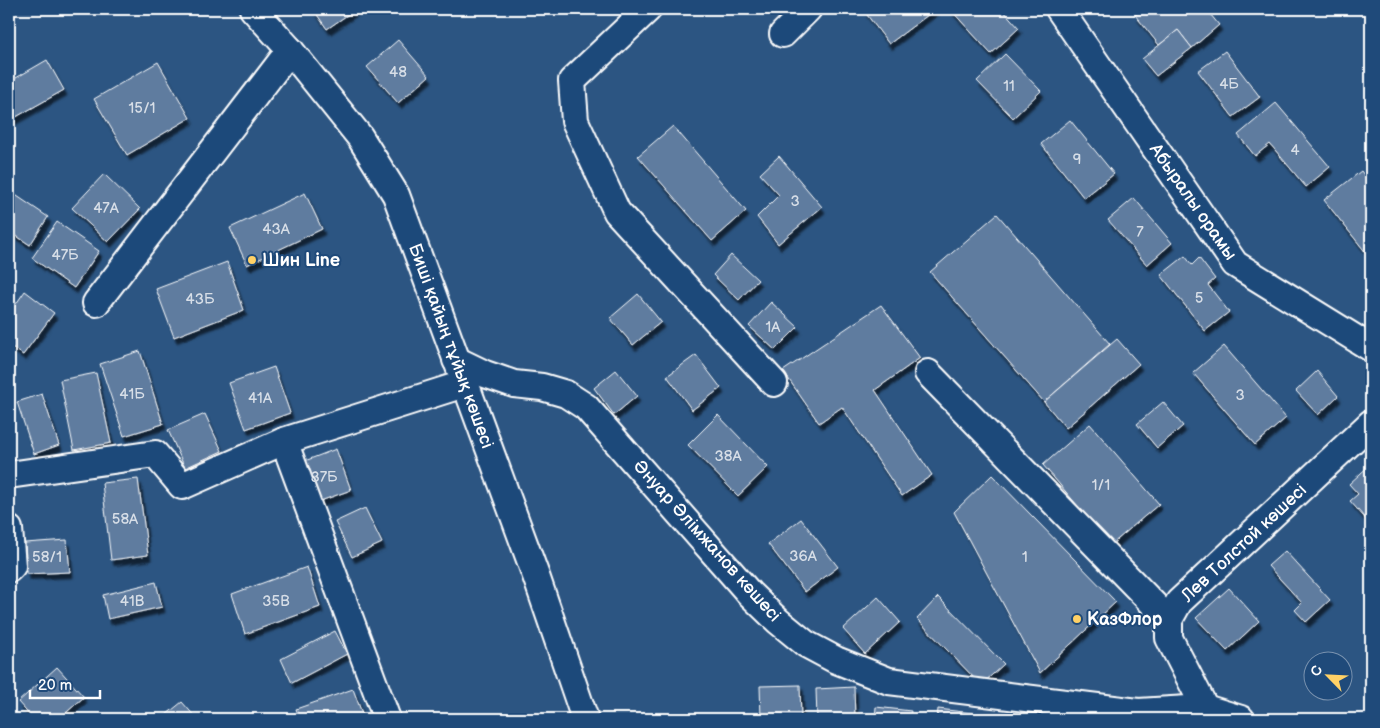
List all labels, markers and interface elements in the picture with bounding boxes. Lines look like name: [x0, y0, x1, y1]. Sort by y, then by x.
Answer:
house number: 48: [389, 63, 407, 82]
house number: 4Б: [1219, 75, 1239, 94]
house number: 11: [1003, 77, 1015, 96]
house number: 15/1: [129, 99, 156, 118]
street label: Абыралы орамы: [1144, 139, 1241, 264]
house number: 4: [1290, 141, 1300, 160]
house number: 9: [1073, 150, 1081, 169]
house number: 3: [790, 192, 800, 211]
house number: 47А: [93, 199, 120, 218]
house number: 43А: [262, 220, 291, 239]
house number: 7: [1136, 223, 1144, 242]
street label: Биші қайың тұйық көшесі: [404, 241, 498, 451]
house number: 47Б: [52, 246, 79, 265]
place label: Шин Line: [262, 250, 340, 271]
marker: Шин Line: [246, 254, 258, 266]
house number: 5: [1195, 289, 1203, 308]
house number: 43Б: [186, 290, 215, 309]
house number: 1А: [766, 318, 781, 337]
house number: 41Б: [119, 385, 145, 404]
house number: 3: [1235, 386, 1245, 405]
house number: 41А: [248, 389, 273, 408]
house number: 38А: [714, 447, 742, 466]
street label: Әнуар Әлімжанов көшесі: [629, 456, 785, 626]
house number: 37Б: [311, 468, 338, 487]
house number: 1/1: [1092, 476, 1110, 495]
street label: Лев Толстой көшесі: [1176, 480, 1311, 607]
house number: 58А: [112, 510, 139, 529]
house number: 36А: [789, 547, 818, 566]
house number: 58/1: [32, 548, 62, 567]
house number: 1: [1022, 548, 1028, 567]
house number: 41В: [120, 592, 145, 611]
house number: 35В: [262, 592, 290, 611]
place label: КазФлор: [1087, 609, 1163, 630]
marker: КазФлор: [1071, 613, 1083, 625]
north arrow: [1302, 650, 1352, 700]
text: С: [1307, 663, 1326, 679]
scale bar: [30, 668, 100, 700]
text: 20 m: [38, 676, 72, 695]

